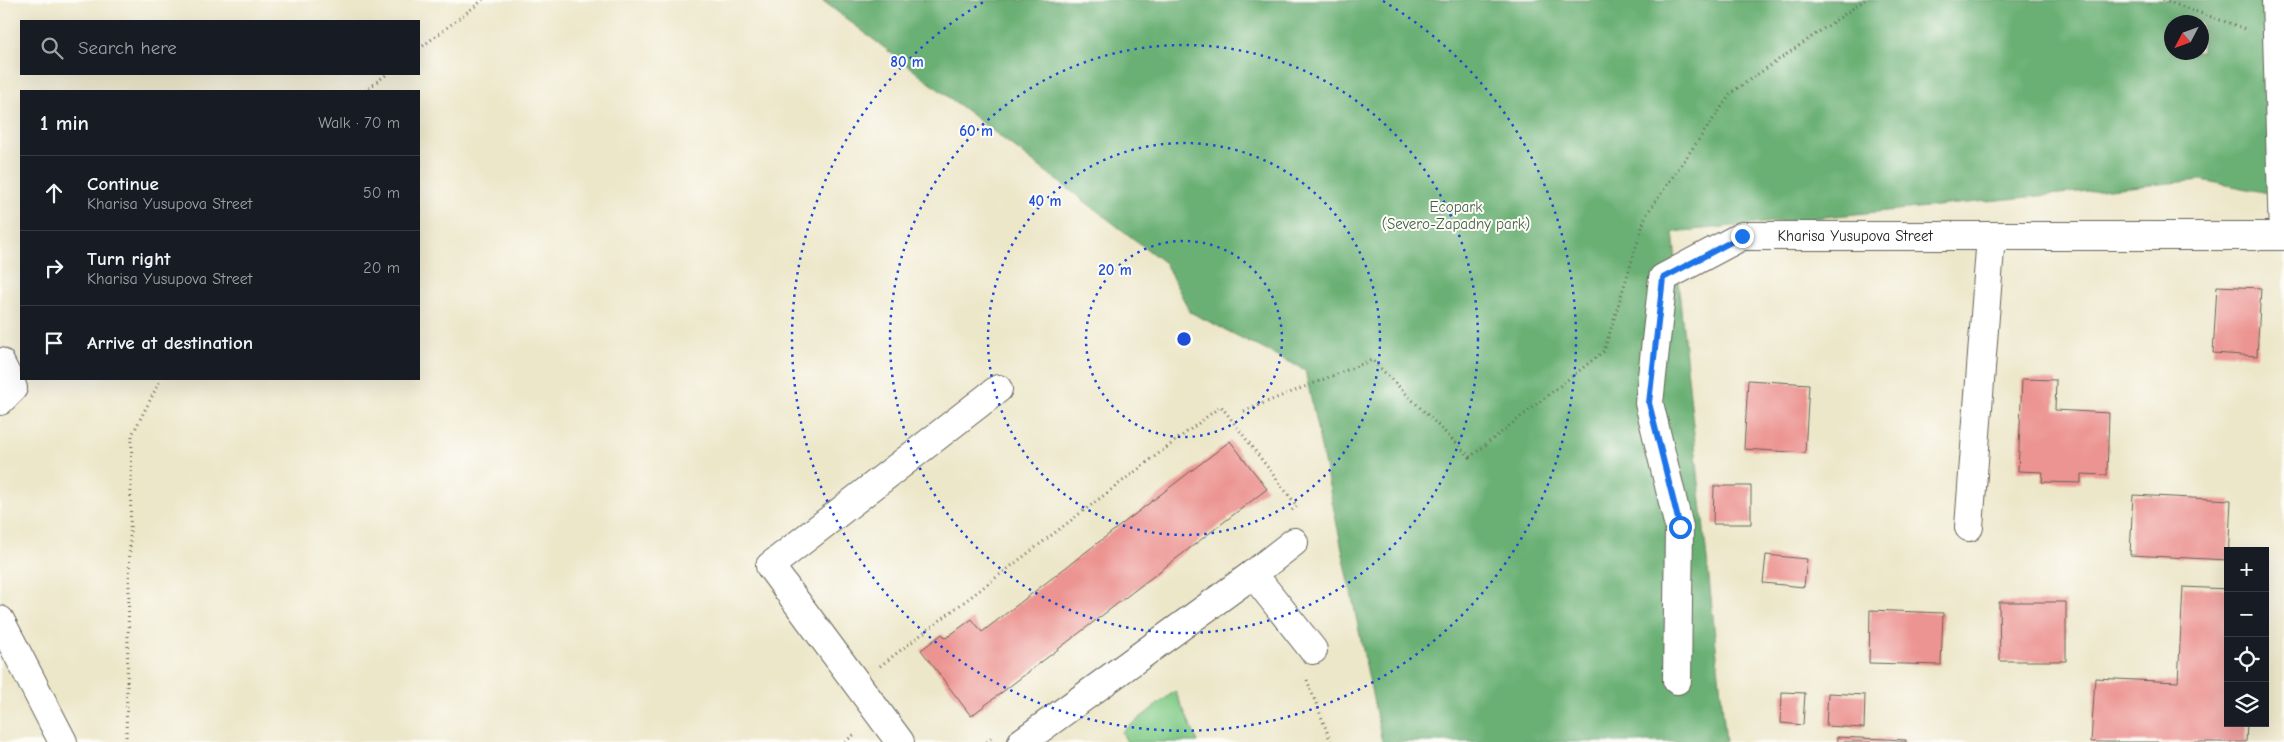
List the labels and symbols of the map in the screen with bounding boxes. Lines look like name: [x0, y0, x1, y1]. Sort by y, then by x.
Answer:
north arrow: [2164, 15, 2209, 60]
text: 80 m: [890, 53, 924, 71]
text: 60 m: [959, 122, 993, 140]
text: 40 m: [1029, 192, 1062, 210]
park label: Ecopark (Severo-Zapadny park): [1382, 198, 1530, 233]
route end: [1731, 225, 1754, 248]
street label: Kharisa Yusupova Street: [1778, 227, 1933, 245]
text: 20 m: [1098, 261, 1132, 279]
centre of rings: [1175, 330, 1193, 348]
route start: [1669, 516, 1692, 539]

